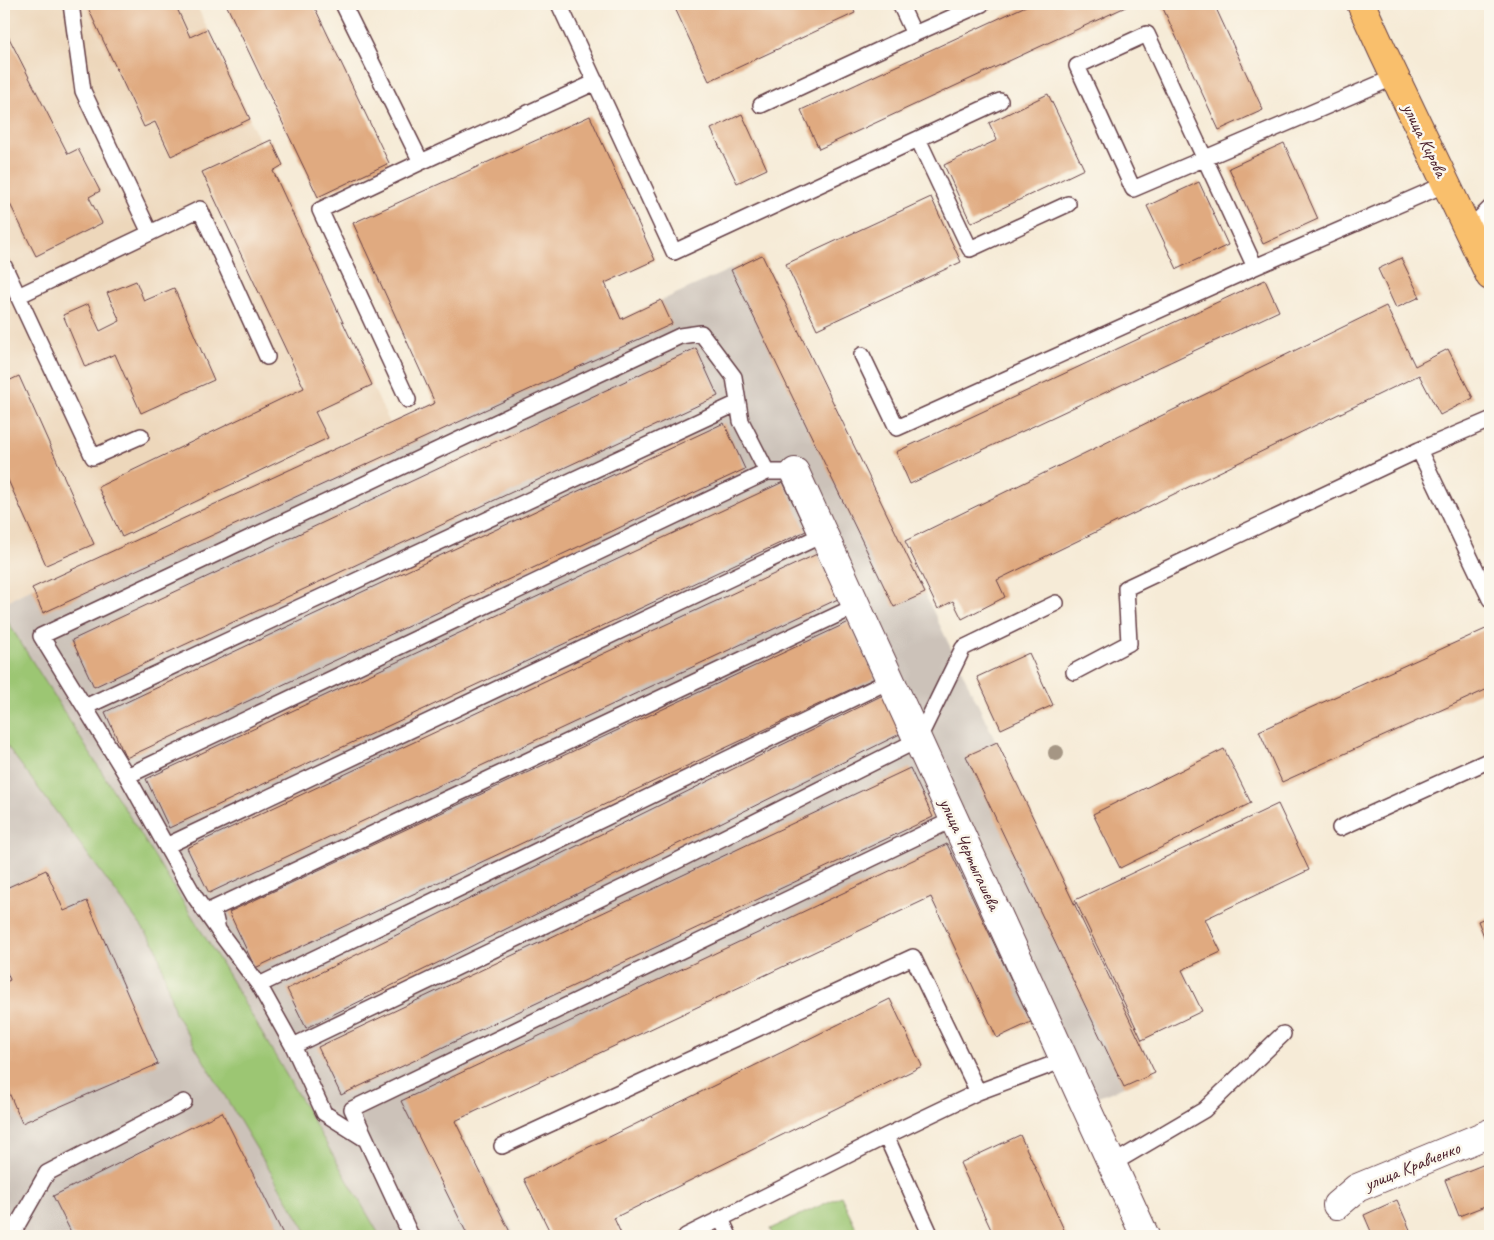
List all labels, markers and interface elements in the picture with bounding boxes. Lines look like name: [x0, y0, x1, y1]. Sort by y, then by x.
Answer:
street label: улица Кирова: [1397, 99, 1453, 182]
street label: улица Чертыгашева: [934, 794, 1006, 915]
street label: улица Кравченко: [1360, 1136, 1464, 1195]

